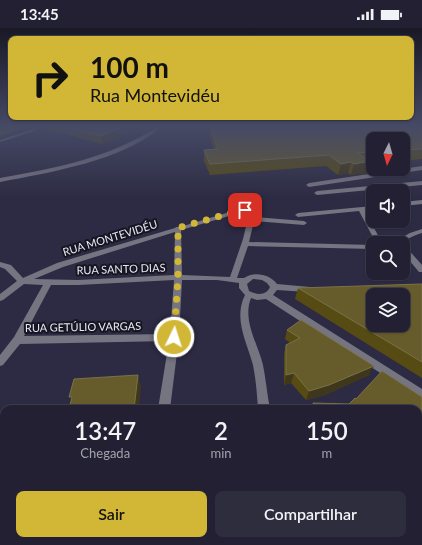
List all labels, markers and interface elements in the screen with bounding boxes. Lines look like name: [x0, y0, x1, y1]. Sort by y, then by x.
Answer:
text: 13:45: [20, 5, 59, 23]
text: 100 m: [90, 50, 169, 84]
icon: right: [24, 52, 76, 104]
text: Rua Montevidéu: [90, 84, 220, 106]
north arrow: [366, 132, 410, 176]
map controls: [366, 132, 410, 332]
button: sound: [366, 184, 410, 228]
pin: [228, 193, 262, 227]
icon: arrive: [234, 199, 256, 221]
street label: RUA MONTEVIDÉU: [61, 217, 159, 258]
button: search: [366, 236, 410, 280]
street label: RUA SANTO DIAS: [76, 260, 166, 277]
button: layers: [366, 288, 410, 332]
position arrow: [153, 316, 195, 358]
street label: RUA GETÚLIO VARGAS: [25, 319, 141, 334]
text: 13:47: [74, 416, 136, 445]
text: 2: [214, 416, 228, 445]
text: 150: [306, 416, 348, 445]
text: Chegada: [80, 445, 130, 461]
text: min: [210, 445, 232, 461]
text: m: [321, 445, 332, 461]
button: Sair: [16, 491, 207, 537]
button: Compartilhar: [215, 491, 406, 537]

